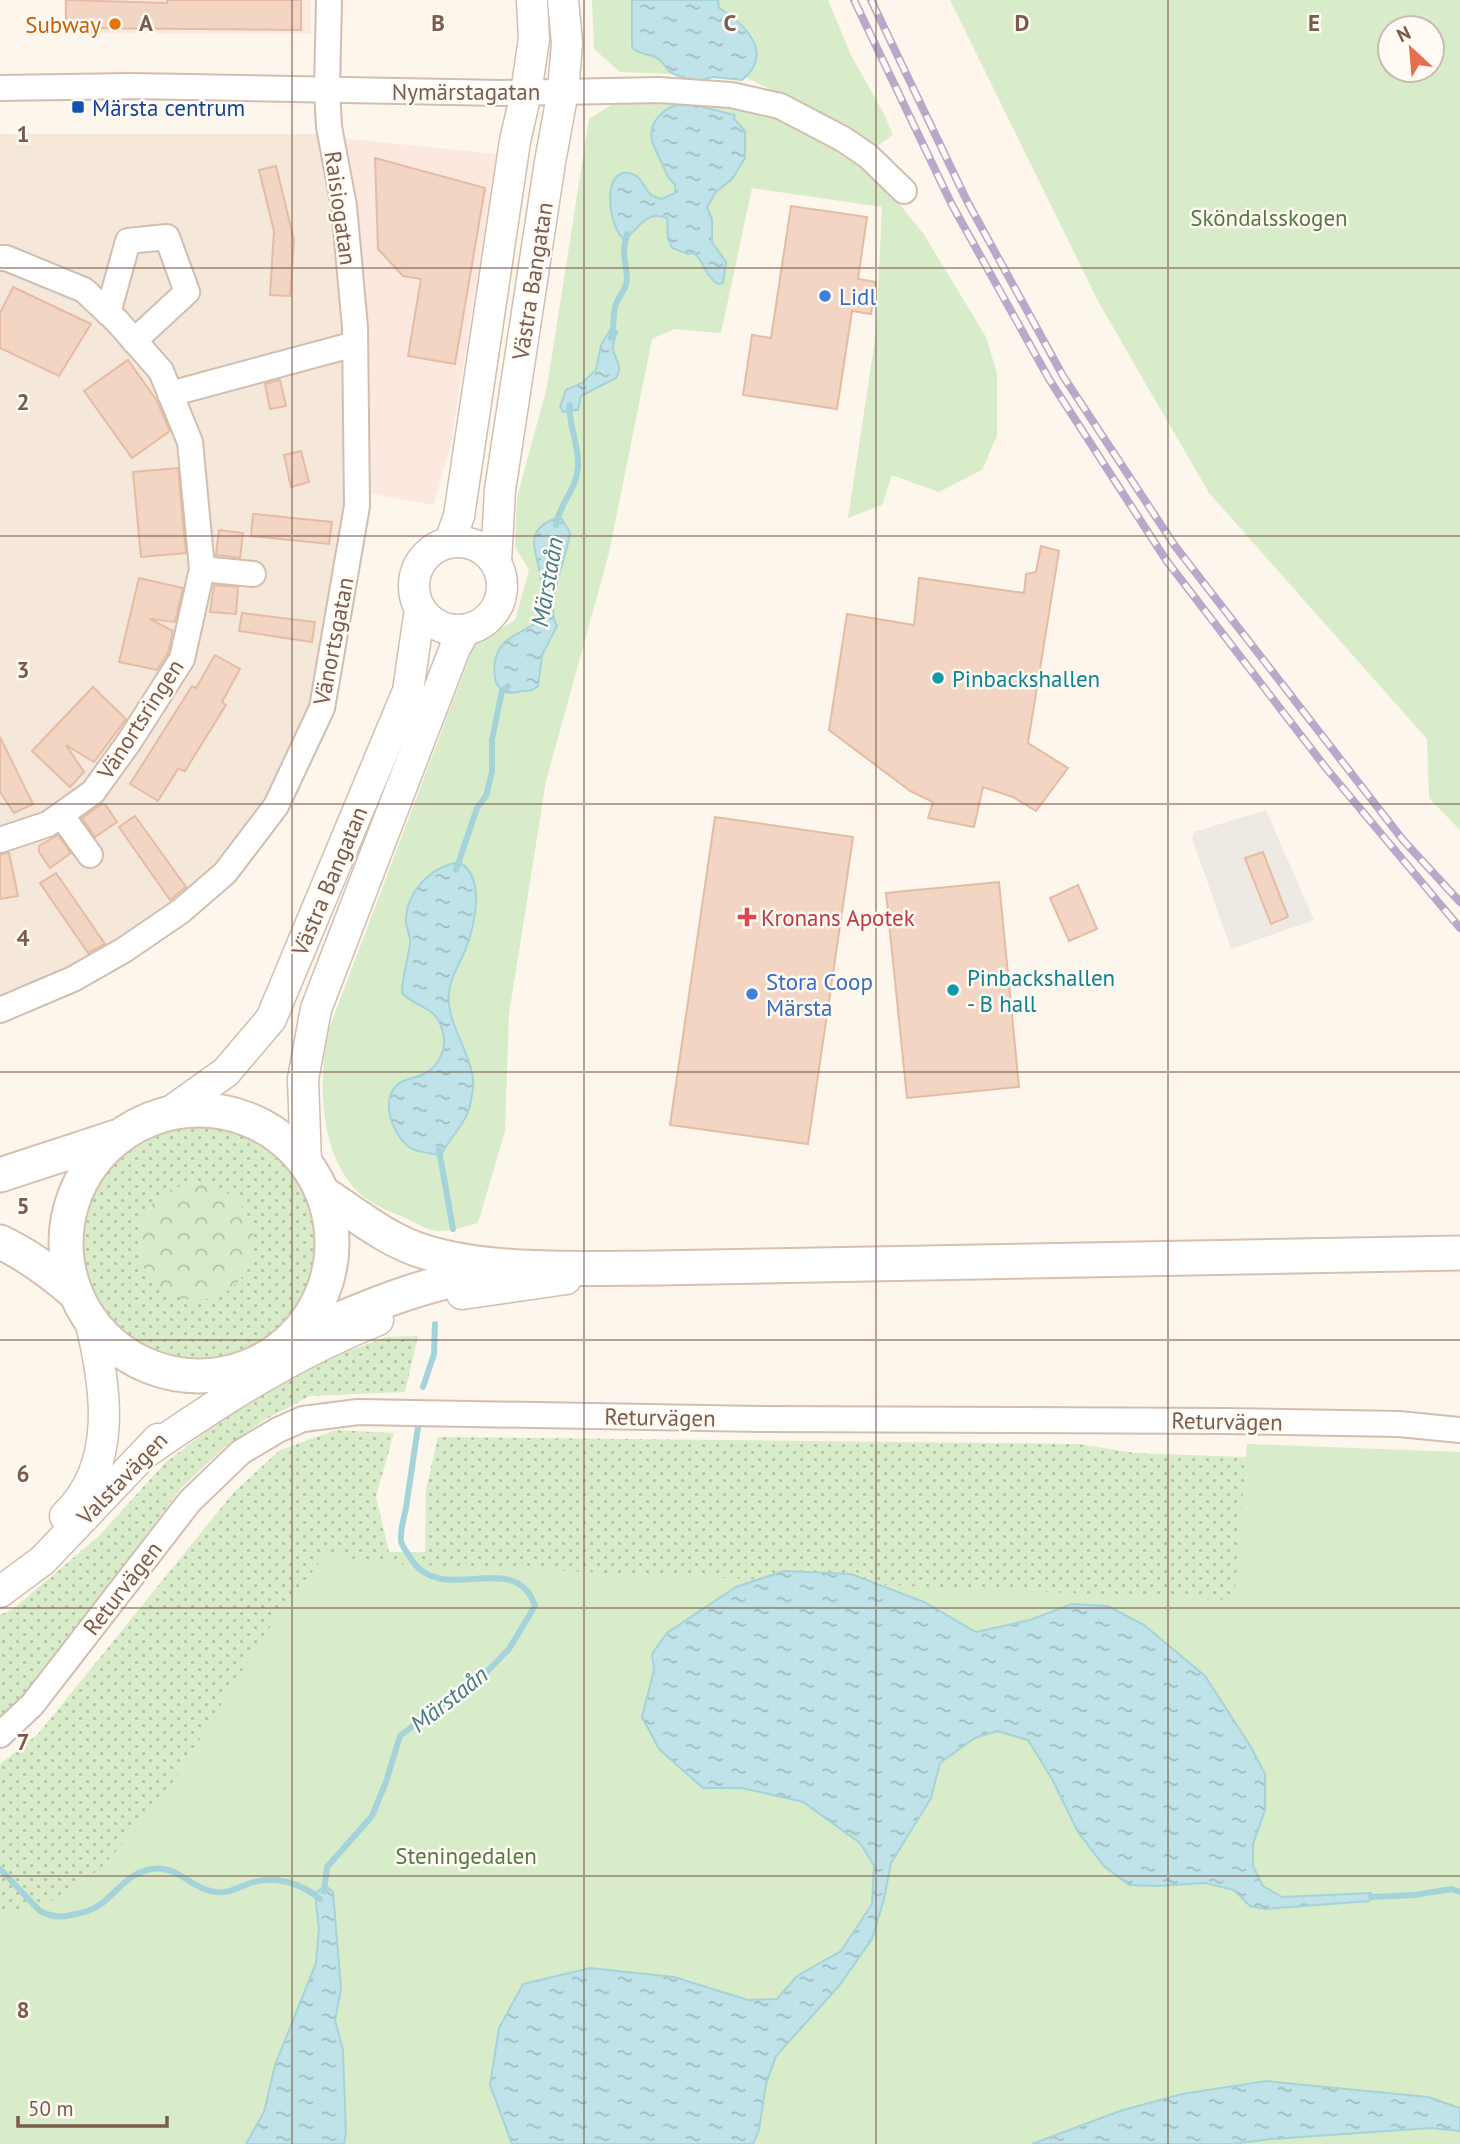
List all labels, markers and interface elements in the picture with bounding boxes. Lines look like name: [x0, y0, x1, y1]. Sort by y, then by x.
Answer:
text: A: [139, 8, 153, 37]
text: B: [431, 8, 445, 37]
text: C: [724, 8, 737, 37]
text: D: [1015, 8, 1029, 37]
text: E: [1308, 8, 1320, 37]
place label: Subway: [25, 10, 101, 39]
north arrow: [1376, 14, 1446, 84]
marker: Subway: [107, 16, 123, 32]
text: N: [1393, 20, 1414, 47]
street label: Nymärstagatan: [392, 77, 540, 106]
place label: Märsta centrum: [92, 93, 245, 122]
marker: Märsta centrum: [70, 99, 86, 115]
text: 1: [16, 119, 30, 148]
street label: Raisiogatan: [319, 149, 363, 267]
street label: Västra Bangatan: [505, 200, 559, 363]
park label: Sköndalsskogen: [1190, 203, 1348, 232]
place label: Lidl: [839, 282, 876, 311]
marker: Lidl: [817, 288, 833, 304]
text: 2: [16, 387, 30, 416]
water label: Märstaån: [524, 535, 570, 629]
street label: Vänortsgatan: [306, 574, 360, 708]
street label: Vänortsringen: [90, 653, 190, 785]
text: 3: [16, 655, 30, 684]
place label: Pinbackshallen: [952, 664, 1100, 693]
marker: Pinbackshallen: [930, 670, 946, 686]
street label: Västra Bangatan: [284, 802, 373, 961]
place label: Kronans Apotek: [761, 903, 915, 932]
marker: Kronans Apotek: [739, 909, 755, 925]
text: 4: [16, 923, 30, 952]
place label: Pinbackshallen - B hall: [967, 963, 1115, 1018]
place label: Stora Coop Märsta: [766, 967, 873, 1022]
marker: Pinbackshallen - B hall: [945, 982, 961, 998]
marker: Stora Coop Märsta: [744, 986, 760, 1002]
text: 5: [16, 1191, 30, 1220]
street label: Returvägen: [604, 1402, 716, 1432]
street label: Returvägen: [1171, 1406, 1283, 1436]
street label: Valstavägen: [70, 1425, 173, 1531]
text: 6: [16, 1459, 30, 1488]
street label: Returvägen: [76, 1535, 168, 1641]
water label: Märstaån: [404, 1659, 494, 1739]
text: 7: [16, 1727, 30, 1756]
park label: Steningedalen: [395, 1841, 537, 1870]
text: 8: [16, 1995, 30, 2024]
scale bar: [18, 2084, 166, 2128]
text: 50 m: [28, 2095, 74, 2122]

